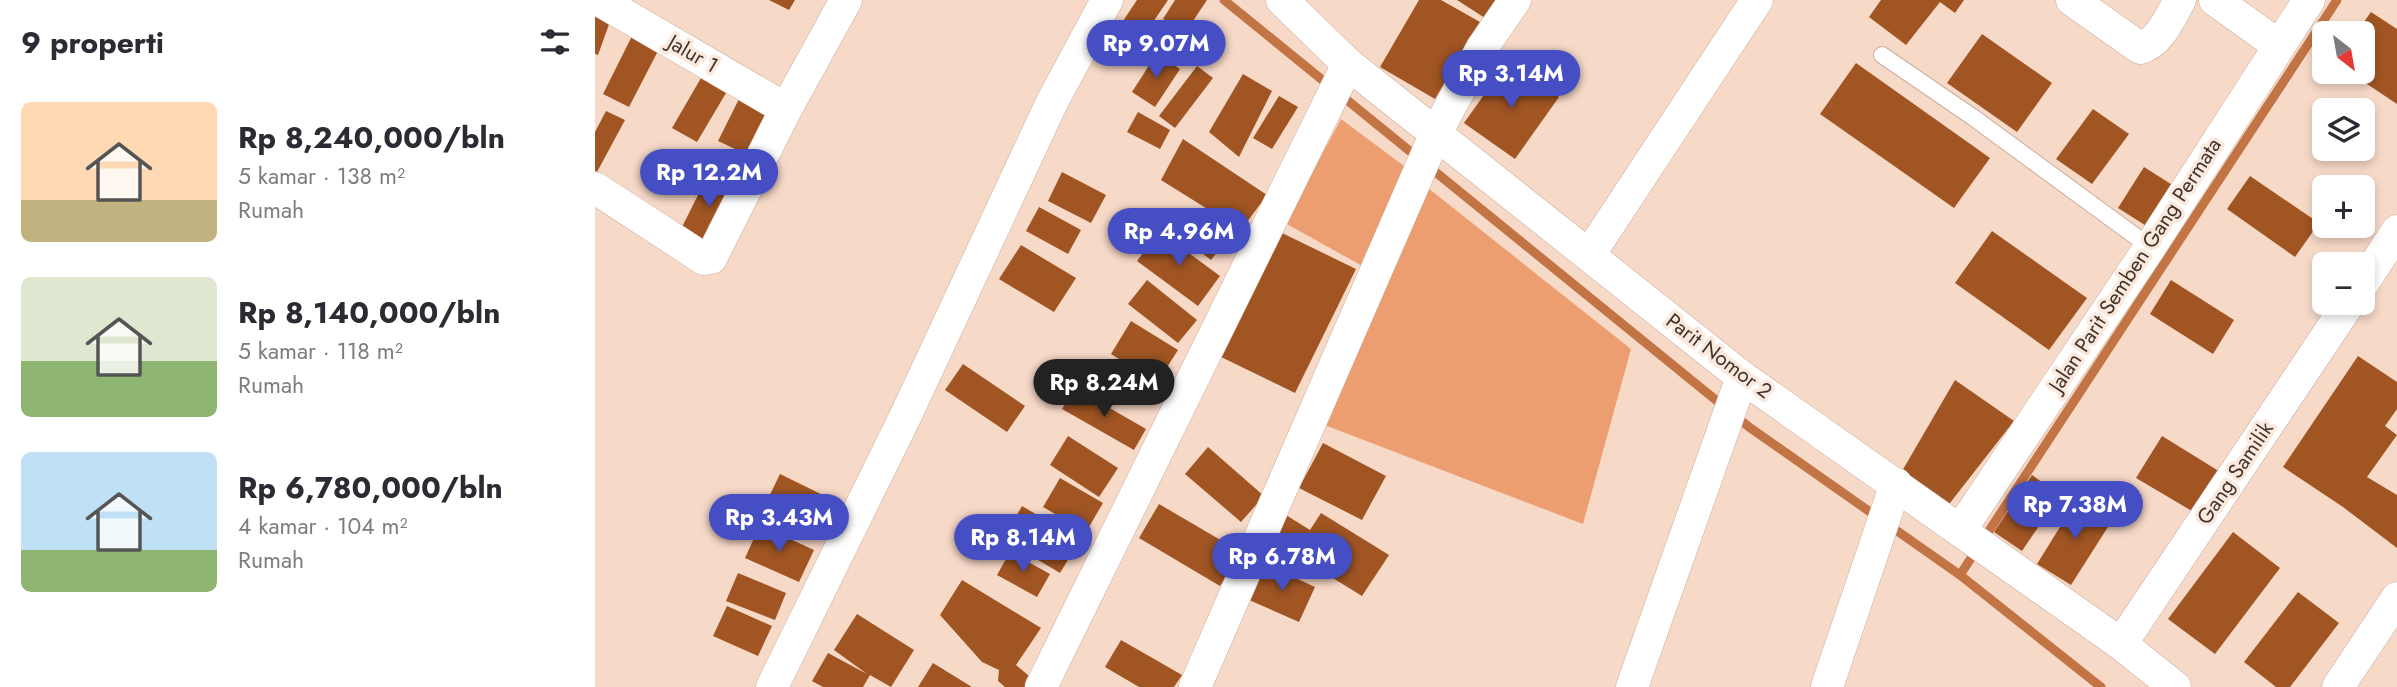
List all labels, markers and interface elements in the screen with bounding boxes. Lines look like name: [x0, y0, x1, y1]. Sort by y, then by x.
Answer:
pin: Rp 9.07M: [1084, 20, 1228, 80]
text: 9 properti: [21, 21, 164, 64]
north arrow: [2312, 21, 2375, 84]
map controls: [2312, 21, 2375, 315]
icon: filters: [536, 23, 574, 61]
street label: Jalur 1: [660, 26, 724, 80]
text: Rp 9.07M: [1103, 26, 1209, 60]
pin: Rp 3.14M: [1439, 50, 1583, 110]
text: Rp 3.14M: [1458, 56, 1564, 90]
button: layers: [2312, 98, 2375, 161]
text: Rp 8,240,000/bln: [238, 116, 505, 159]
icon: home: [77, 130, 161, 214]
street label: Jalan Parit Semben Gang Permata: [2040, 132, 2229, 400]
pin: Rp 12.2M: [637, 150, 781, 209]
text: Rp 12.2M: [656, 155, 762, 189]
text: 5 kamar · 138 m²: [238, 159, 405, 193]
button: +: [2312, 175, 2375, 238]
text: Rumah: [238, 193, 304, 227]
pin: Rp 4.96M: [1107, 208, 1251, 268]
text: Rp 4.96M: [1124, 214, 1234, 248]
button: −: [2312, 252, 2375, 315]
text: Rp 8,140,000/bln: [238, 291, 500, 334]
icon: home: [77, 305, 161, 389]
street label: Parit Nomor 2: [1660, 306, 1778, 406]
text: 5 kamar · 118 m²: [238, 334, 403, 368]
pin: Rp 8.24M: [1032, 360, 1176, 419]
text: Rp 8.24M: [1049, 365, 1159, 399]
text: Rumah: [238, 368, 304, 402]
street label: Gang Samilik: [2189, 415, 2281, 531]
text: Rp 6,780,000/bln: [238, 466, 503, 509]
icon: home: [77, 480, 161, 564]
pin: Rp 7.38M: [2003, 482, 2147, 541]
text: Rp 7.38M: [2023, 487, 2127, 521]
pin: Rp 3.43M: [707, 494, 851, 554]
text: Rp 3.43M: [725, 500, 833, 534]
text: 4 kamar · 104 m²: [238, 509, 407, 543]
pin: Rp 8.14M: [951, 514, 1095, 574]
text: Rp 8.14M: [970, 520, 1076, 554]
pin: Rp 6.78M: [1210, 534, 1354, 593]
text: Rp 6.78M: [1228, 539, 1336, 573]
text: Rumah: [238, 543, 304, 577]

